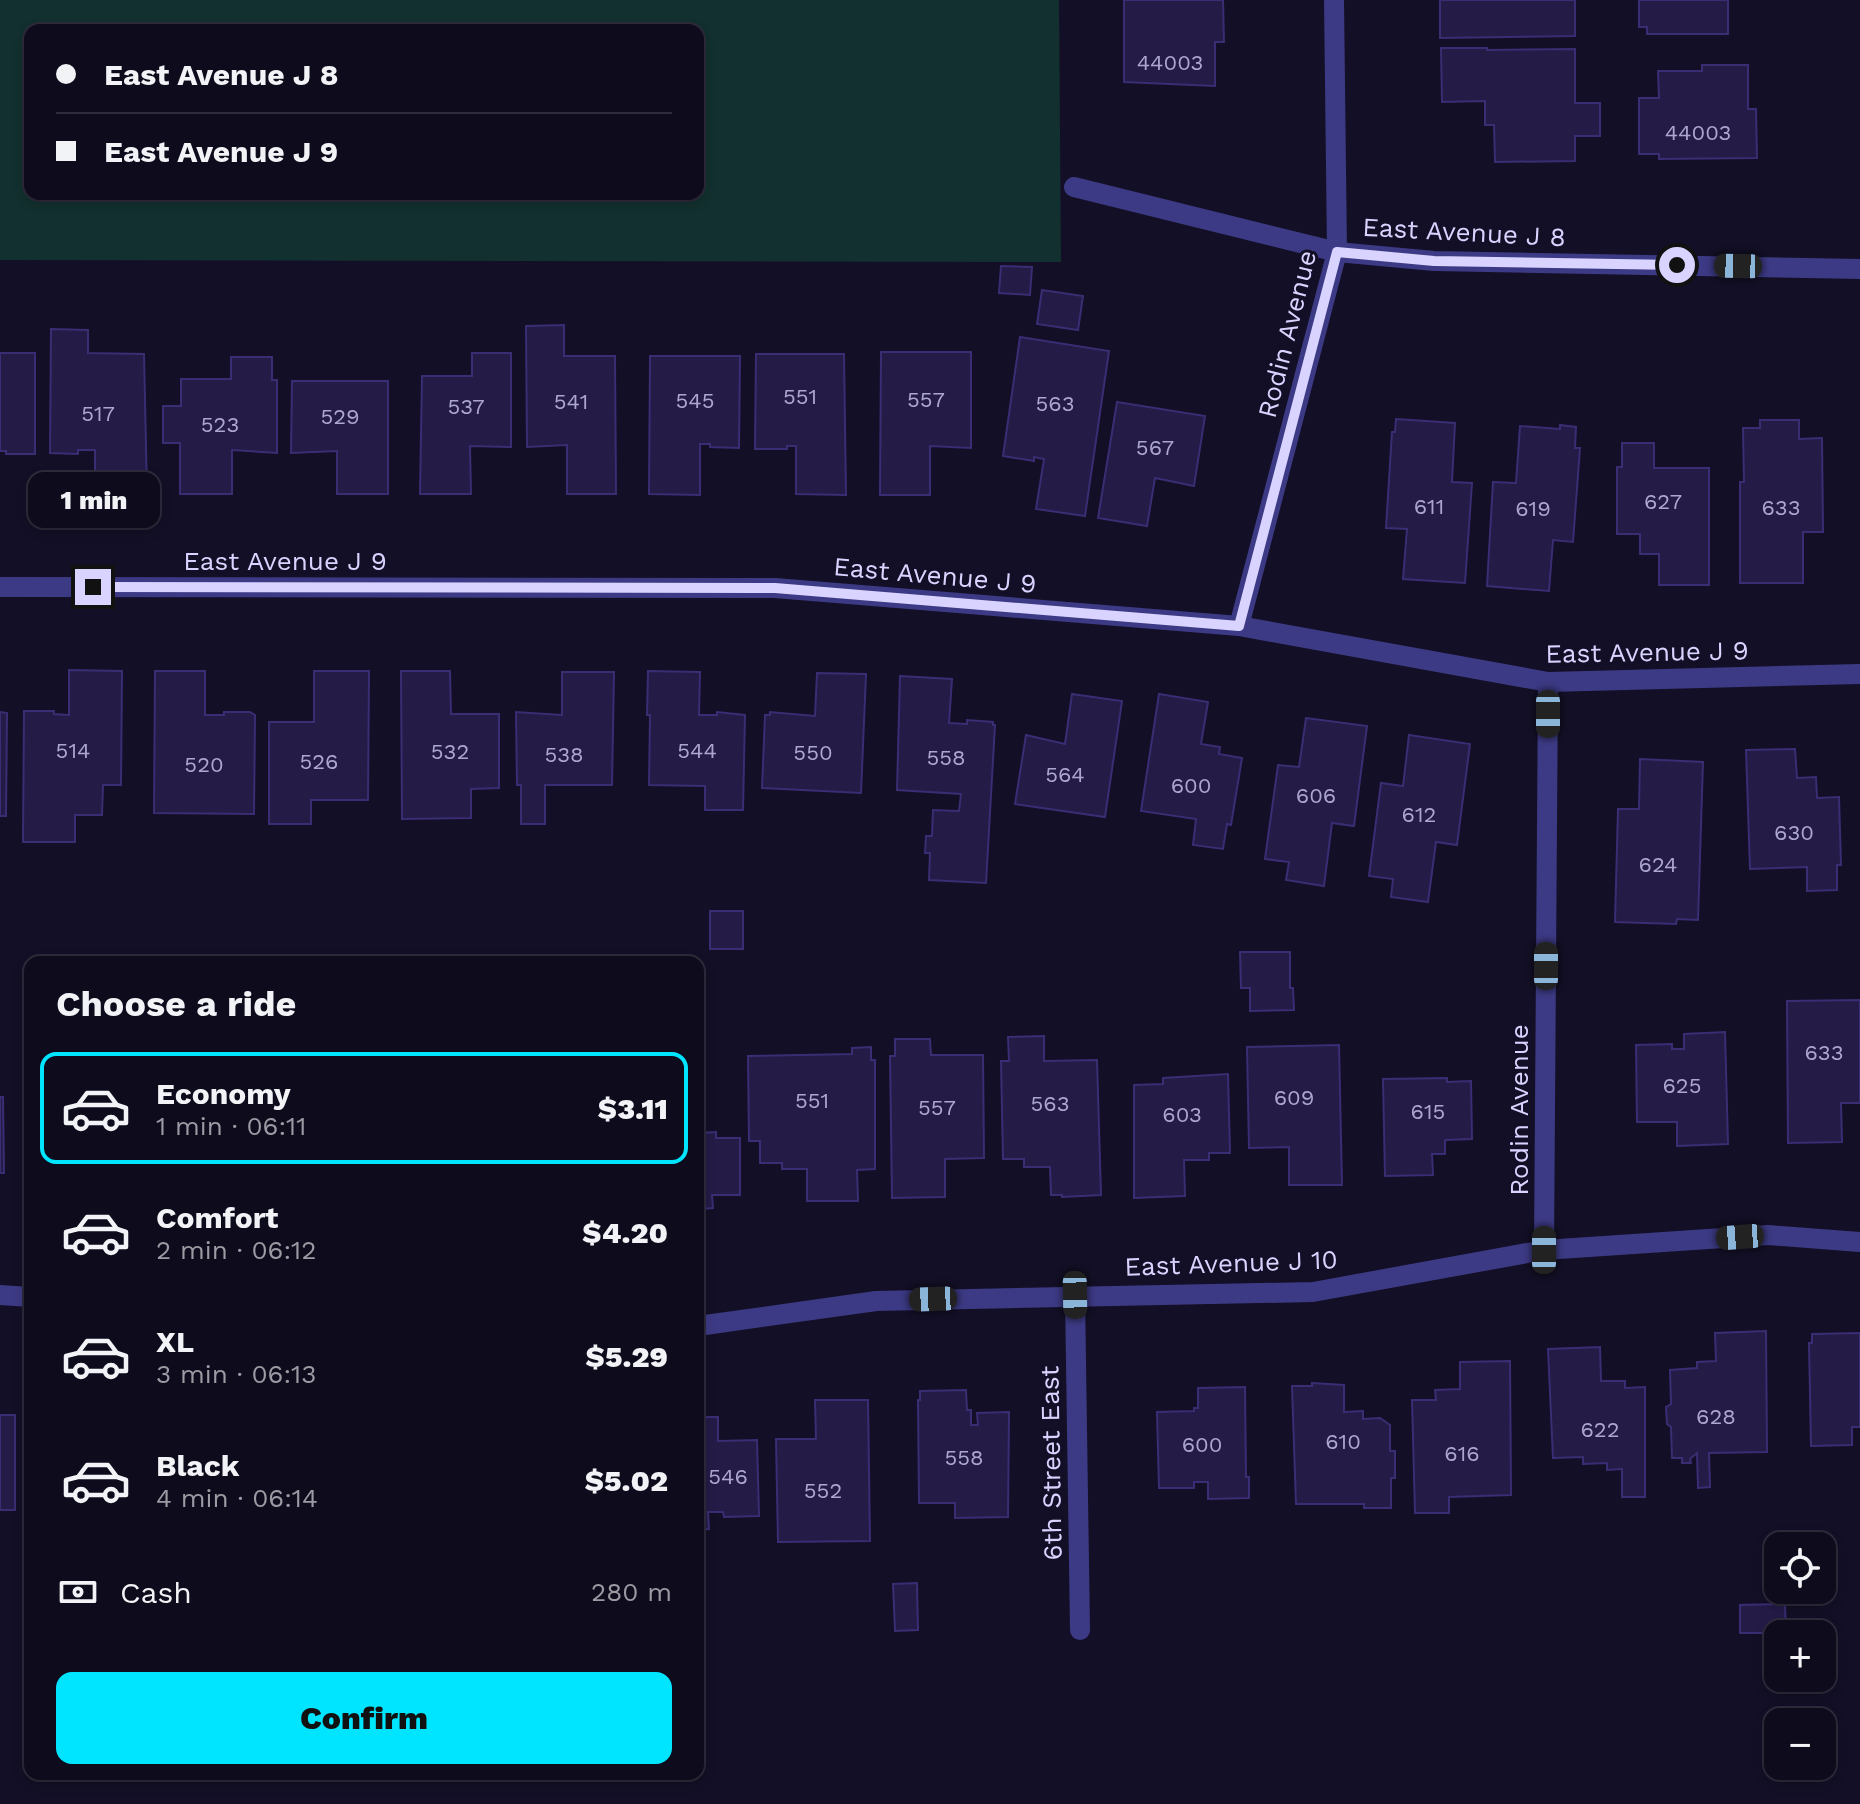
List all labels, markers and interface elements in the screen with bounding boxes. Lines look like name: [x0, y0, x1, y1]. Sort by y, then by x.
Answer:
house number: 44003: [1137, 50, 1203, 75]
text: East Avenue J 8: [104, 57, 339, 92]
house number: 44003: [1665, 120, 1731, 145]
text: East Avenue J 9: [104, 134, 338, 169]
street label: East Avenue J 8: [1362, 212, 1566, 252]
street label: Rodin Avenue: [1252, 247, 1322, 421]
route start: [1659, 247, 1695, 283]
car: [1714, 254, 1762, 278]
house number: 551: [783, 384, 817, 409]
house number: 557: [907, 387, 945, 412]
house number: 545: [675, 388, 715, 413]
house number: 541: [554, 389, 588, 414]
house number: 563: [1035, 391, 1075, 416]
house number: 537: [447, 394, 485, 419]
house number: 517: [81, 401, 115, 426]
house number: 529: [320, 404, 360, 429]
house number: 523: [201, 412, 239, 437]
house number: 567: [1136, 435, 1174, 460]
callout: 1 min: [27, 471, 159, 527]
text: 1 min: [61, 485, 127, 515]
house number: 627: [1644, 489, 1682, 514]
house number: 611: [1414, 494, 1444, 519]
house number: 633: [1761, 495, 1801, 520]
house number: 619: [1515, 496, 1551, 521]
street label: East Avenue J 9: [183, 546, 387, 576]
street label: East Avenue J 9: [832, 551, 1038, 599]
route end: [75, 569, 111, 605]
street label: East Avenue J 9: [1545, 635, 1749, 669]
car: [1536, 690, 1560, 738]
house number: 514: [56, 738, 90, 763]
house number: 544: [677, 738, 717, 763]
house number: 532: [431, 739, 469, 764]
house number: 550: [793, 740, 833, 765]
house number: 538: [544, 742, 584, 767]
house number: 558: [926, 745, 966, 770]
house number: 526: [299, 749, 339, 774]
house number: 520: [184, 752, 224, 777]
house number: 564: [1045, 762, 1085, 787]
house number: 600: [1171, 773, 1211, 798]
house number: 606: [1296, 783, 1336, 808]
house number: 612: [1402, 802, 1436, 827]
house number: 630: [1774, 820, 1814, 845]
house number: 624: [1639, 852, 1677, 877]
car: [1534, 942, 1558, 990]
text: Choose a ride: [56, 983, 296, 1025]
street label: Rodin Avenue: [1504, 1024, 1534, 1196]
house number: 633: [1804, 1040, 1844, 1065]
icon: car: [60, 1072, 132, 1144]
house number: 625: [1662, 1073, 1702, 1098]
text: Economy: [156, 1076, 291, 1111]
house number: 609: [1274, 1085, 1314, 1110]
house number: 551: [795, 1088, 829, 1113]
text: $3.11: [598, 1091, 668, 1126]
house number: 563: [1030, 1091, 1070, 1116]
house number: 557: [918, 1095, 956, 1120]
house number: 615: [1411, 1099, 1445, 1124]
house number: 603: [1162, 1102, 1202, 1127]
text: 1 min · 06:11: [156, 1111, 306, 1141]
icon: car: [60, 1196, 132, 1268]
text: Comfort: [156, 1200, 278, 1235]
text: $4.20: [582, 1215, 668, 1250]
car: [1715, 1223, 1765, 1251]
car: [1532, 1226, 1556, 1274]
text: 2 min · 06:12: [156, 1235, 316, 1265]
street label: East Avenue J 10: [1124, 1244, 1338, 1282]
car: [1063, 1271, 1087, 1319]
car: [909, 1286, 957, 1312]
icon: car: [60, 1320, 132, 1392]
text: XL: [156, 1324, 194, 1359]
text: $5.29: [586, 1339, 668, 1374]
text: 3 min · 06:13: [156, 1359, 316, 1389]
street label: 6th Street East: [1034, 1365, 1068, 1561]
house number: 628: [1696, 1404, 1736, 1429]
house number: 622: [1580, 1417, 1620, 1442]
house number: 610: [1325, 1429, 1361, 1454]
house number: 600: [1182, 1432, 1222, 1457]
house number: 616: [1444, 1441, 1480, 1466]
icon: car: [60, 1444, 132, 1516]
house number: 558: [944, 1445, 984, 1470]
text: Black: [156, 1448, 240, 1483]
text: $5.02: [585, 1463, 668, 1498]
house number: 546: [708, 1464, 748, 1489]
house number: 552: [804, 1478, 842, 1503]
text: 4 min · 06:14: [156, 1483, 318, 1513]
map controls: [1764, 1532, 1836, 1780]
button: locate: [1764, 1532, 1836, 1604]
icon: cash: [56, 1570, 100, 1614]
text: Cash: [120, 1575, 192, 1610]
text: 280 m: [591, 1577, 672, 1607]
button: +: [1764, 1620, 1836, 1692]
button: Confirm: [56, 1672, 672, 1764]
button: −: [1764, 1708, 1836, 1780]

